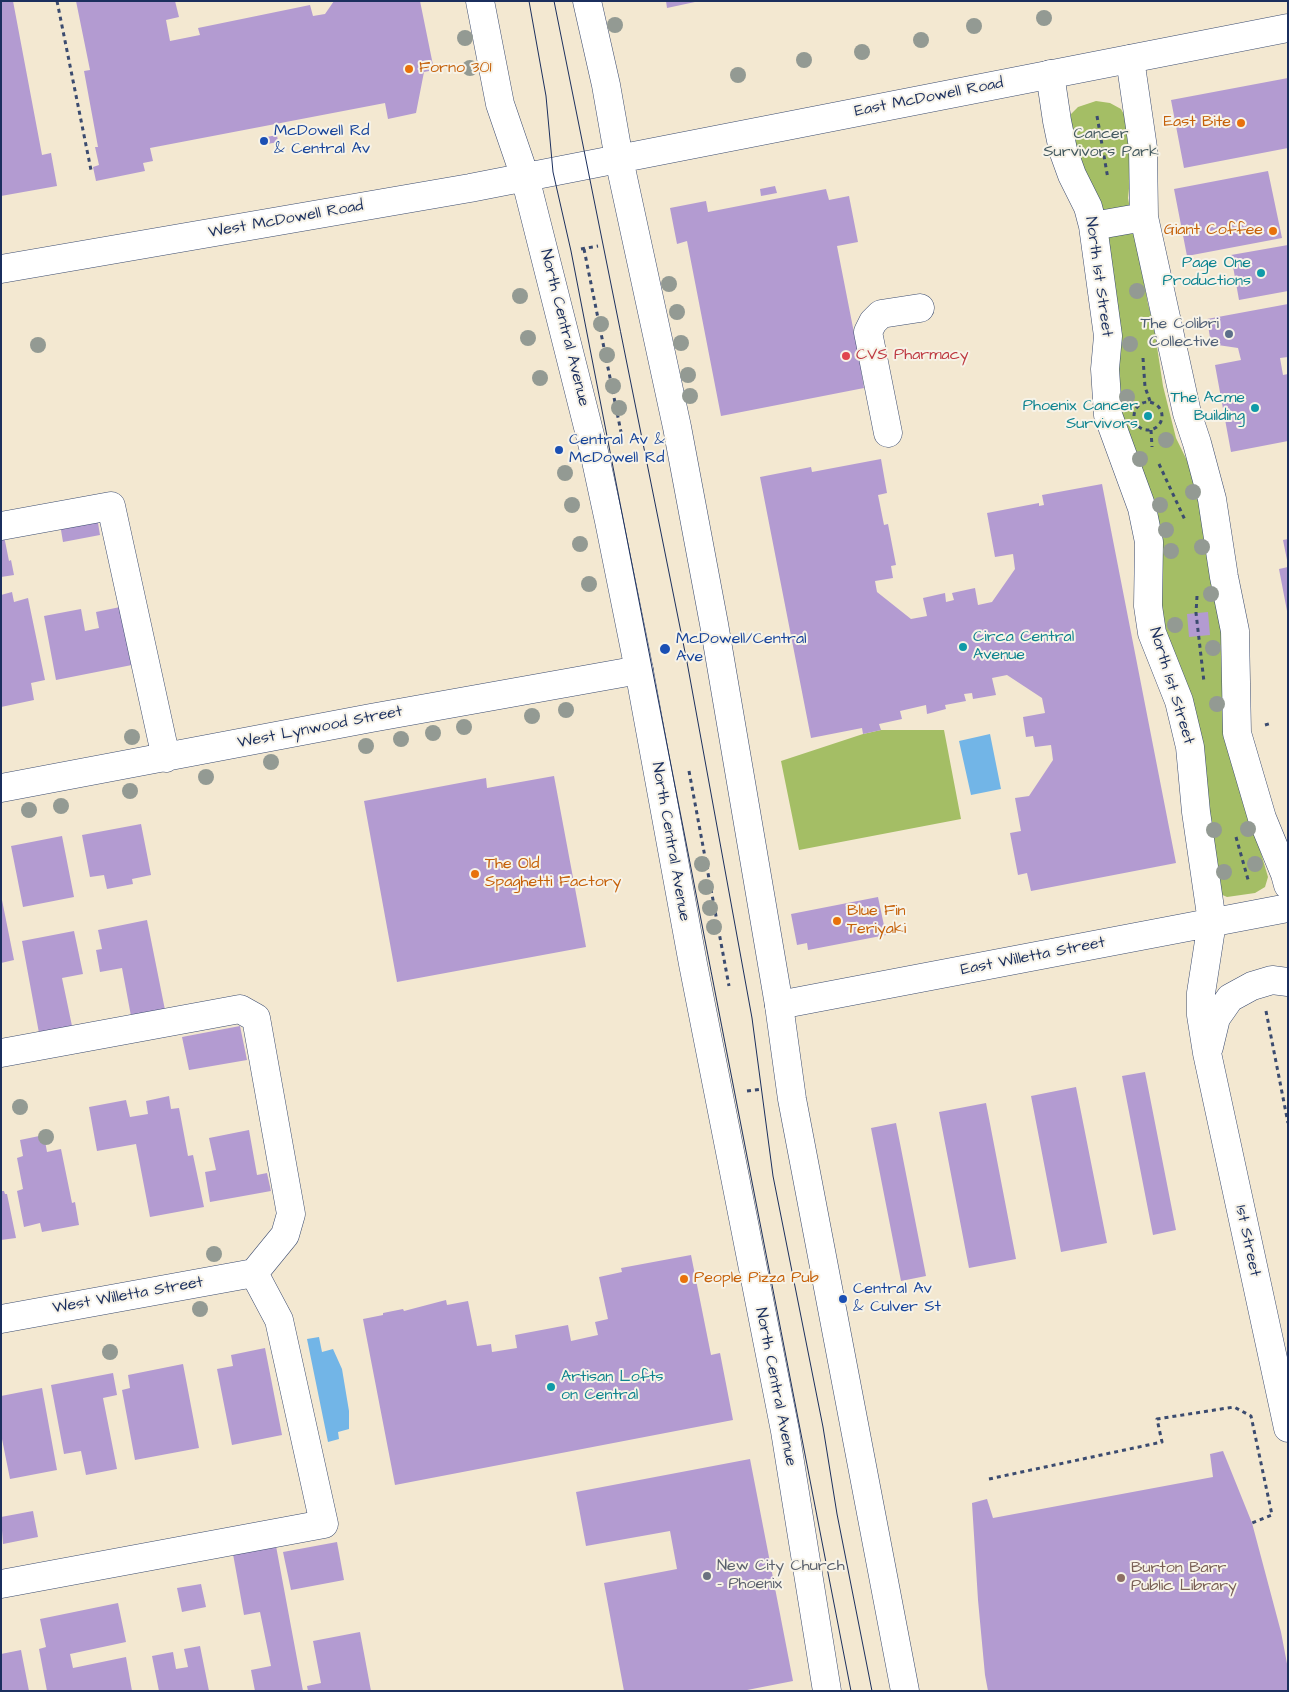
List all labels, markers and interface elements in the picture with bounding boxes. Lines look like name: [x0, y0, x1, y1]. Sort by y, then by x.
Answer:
place label: Forno 301: [419, 59, 492, 79]
marker: Forno 301: [403, 63, 415, 75]
street label: East McDowell Road: [853, 74, 1005, 122]
place label: East Bite: [1164, 113, 1231, 133]
marker: East Bite: [1235, 117, 1247, 129]
place label: McDowell Rd & Central Av: [274, 122, 370, 160]
park label: Cancer Survivors Park: [1043, 125, 1159, 163]
marker: McDowell Rd & Central Av: [258, 135, 270, 147]
street label: West McDowell Road: [207, 197, 365, 243]
street label: North 1st Street: [1080, 216, 1116, 338]
place label: Giant Coffee: [1164, 221, 1263, 241]
marker: Giant Coffee: [1267, 225, 1279, 237]
street label: North Central Avenue: [535, 248, 593, 408]
place label: Page One Productions: [1163, 254, 1251, 292]
marker: Page One Productions: [1255, 267, 1267, 279]
place label: The Colibri Collective: [1141, 315, 1219, 353]
marker: The Colibri Collective: [1223, 328, 1235, 340]
place label: CVS Pharmacy: [856, 346, 969, 366]
marker: CVS Pharmacy: [840, 350, 852, 362]
place label: The Acme Building: [1171, 389, 1245, 427]
place label: Phoenix Cancer Survivors: [1023, 397, 1138, 435]
marker: The Acme Building: [1249, 402, 1261, 414]
marker: Phoenix Cancer Survivors: [1142, 410, 1154, 422]
place label: Central Av & McDowell Rd: [569, 431, 665, 469]
marker: Central Av & McDowell Rd: [553, 444, 565, 456]
street label: North 1st Street: [1144, 625, 1198, 747]
place label: Circa Central Avenue: [973, 628, 1074, 666]
place label: McDowell/Central Ave: [676, 630, 807, 668]
marker: Circa Central Avenue: [957, 641, 969, 653]
marker: McDowell/Central Ave: [658, 642, 672, 656]
street label: West Lynwood Street: [236, 703, 404, 753]
street label: North Central Avenue: [647, 761, 693, 923]
place label: The Old Spaghetti Factory: [485, 855, 621, 893]
marker: The Old Spaghetti Factory: [469, 868, 481, 880]
place label: Blue Fin Teriyaki: [847, 902, 906, 940]
marker: Blue Fin Teriyaki: [831, 915, 843, 927]
street label: East Willetta Street: [959, 934, 1107, 980]
street label: 1st Street: [1230, 1204, 1264, 1278]
place label: People Pizza Pub: [694, 1269, 819, 1289]
street label: West Willetta Street: [51, 1273, 205, 1319]
marker: People Pizza Pub: [678, 1273, 690, 1285]
place label: Central Av & Culver St: [853, 1280, 941, 1318]
marker: Central Av & Culver St: [837, 1293, 849, 1305]
street label: North Central Avenue: [750, 1306, 800, 1468]
place label: Artisan Lofts on Central: [561, 1368, 664, 1406]
marker: Artisan Lofts on Central: [545, 1381, 557, 1393]
place label: New City Church - Phoenix: [717, 1557, 845, 1595]
place label: Burton Barr Public Library: [1131, 1559, 1237, 1597]
marker: New City Church - Phoenix: [701, 1570, 713, 1582]
marker: Burton Barr Public Library: [1115, 1572, 1127, 1584]

